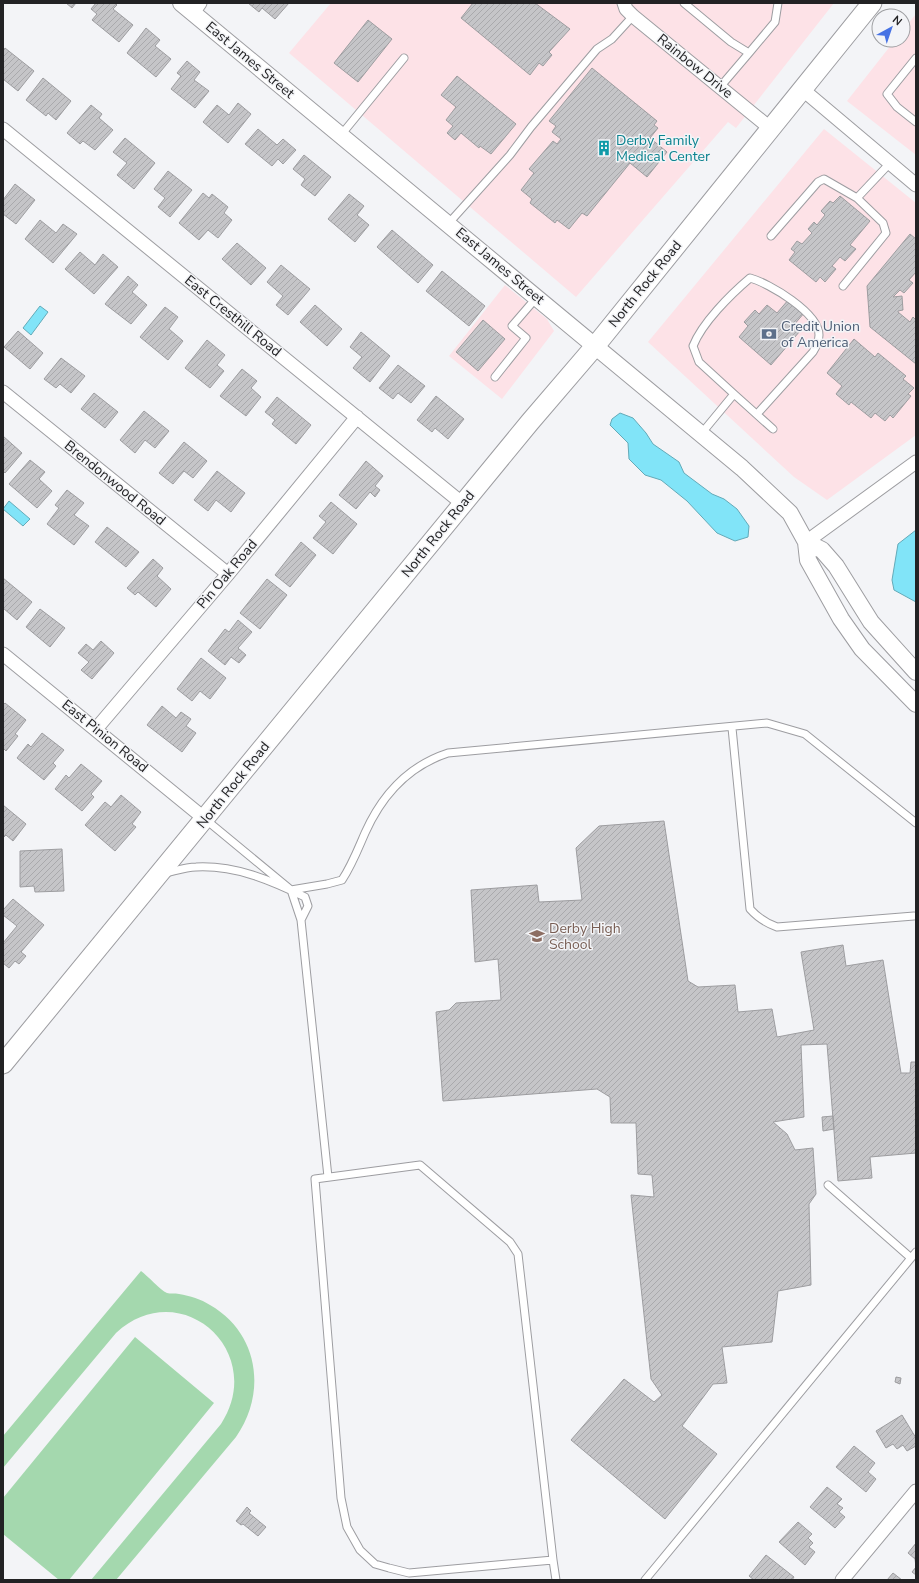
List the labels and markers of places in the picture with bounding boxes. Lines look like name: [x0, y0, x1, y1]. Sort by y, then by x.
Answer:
place label: Derby Family Medical Center: [616, 131, 710, 166]
building icon: Derby Family Medical Center: [595, 139, 613, 157]
place label: Credit Union of America: [781, 317, 860, 352]
bank icon: Credit Union of America: [760, 325, 778, 343]
place label: Derby High School: [549, 919, 621, 954]
school or university icon: Derby High School: [528, 927, 546, 945]

